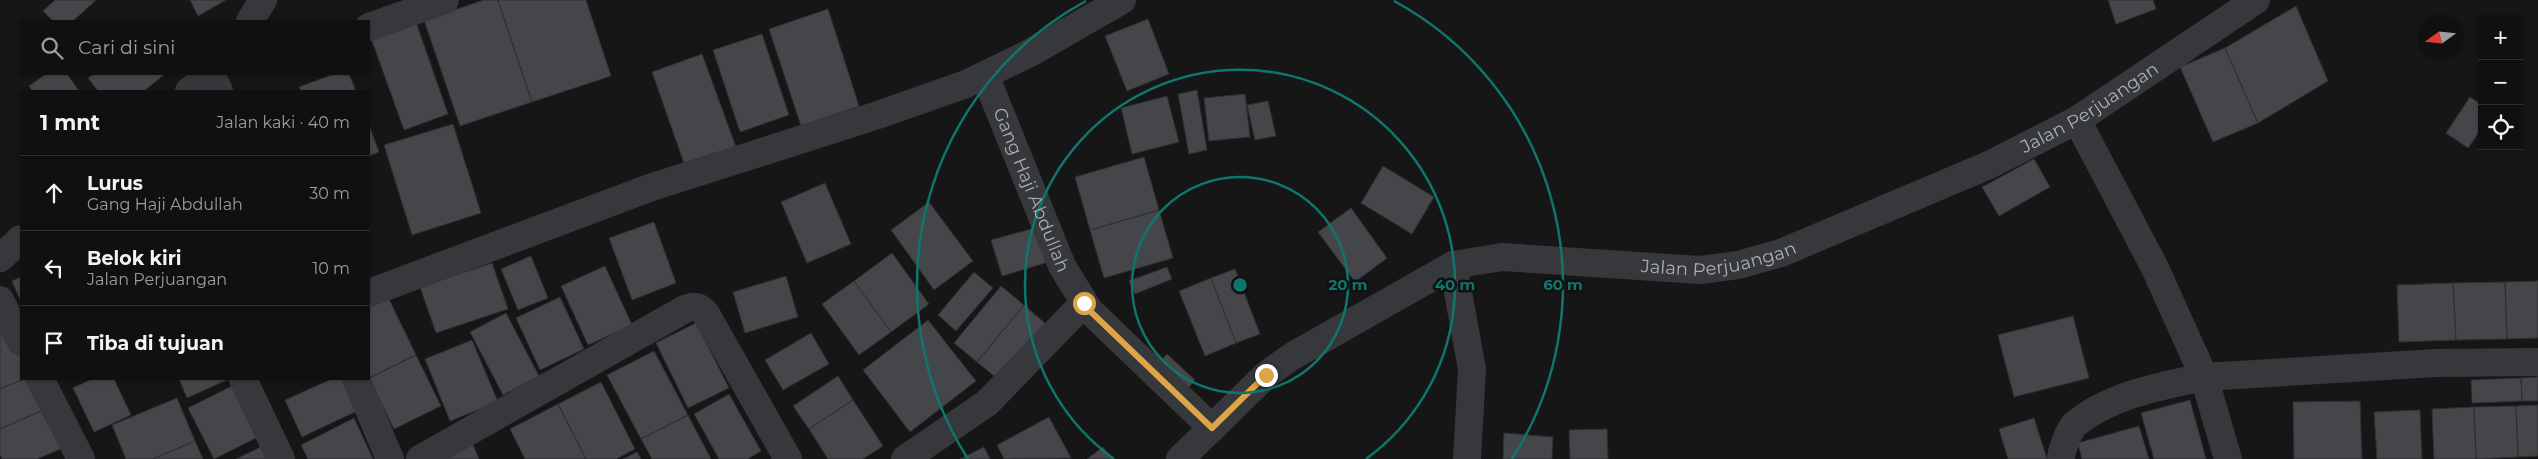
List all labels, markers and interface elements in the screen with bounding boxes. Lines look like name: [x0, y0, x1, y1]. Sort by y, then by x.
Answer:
north arrow: [2418, 15, 2463, 60]
map controls: [2478, 15, 2523, 150]
button: +: [2478, 15, 2523, 60]
search box: [20, 20, 370, 75]
icon: search: [38, 34, 66, 62]
text: Cari di sini: [78, 36, 175, 59]
street label: Jalan Perjuangan: [2016, 57, 2163, 158]
button: −: [2478, 60, 2523, 105]
street label: Gang Haji Abdullah: [988, 105, 1074, 275]
button: locate: [2478, 105, 2523, 150]
text: 1 mnt: [40, 110, 100, 135]
text: Jalan kaki · 40 m: [216, 113, 350, 132]
text: Lurus: [87, 172, 143, 195]
icon: ahead: [40, 179, 68, 207]
text: 30 m: [309, 184, 350, 203]
text: Gang Haji Abdullah: [87, 195, 243, 214]
street label: Jalan Perjuangan: [1639, 237, 1800, 281]
text: Belok kiri: [87, 247, 182, 270]
icon: left: [40, 254, 68, 282]
text: 10 m: [312, 259, 350, 278]
text: Jalan Perjuangan: [87, 270, 227, 289]
text: 20 m: [1328, 275, 1368, 294]
text: 40 m: [1435, 275, 1475, 294]
text: 60 m: [1543, 275, 1583, 294]
centre of rings: [1231, 276, 1249, 294]
route start: [1073, 292, 1096, 315]
icon: arrive: [40, 329, 68, 357]
text: Tiba di tujuan: [87, 332, 224, 355]
route end: [1255, 364, 1278, 387]

